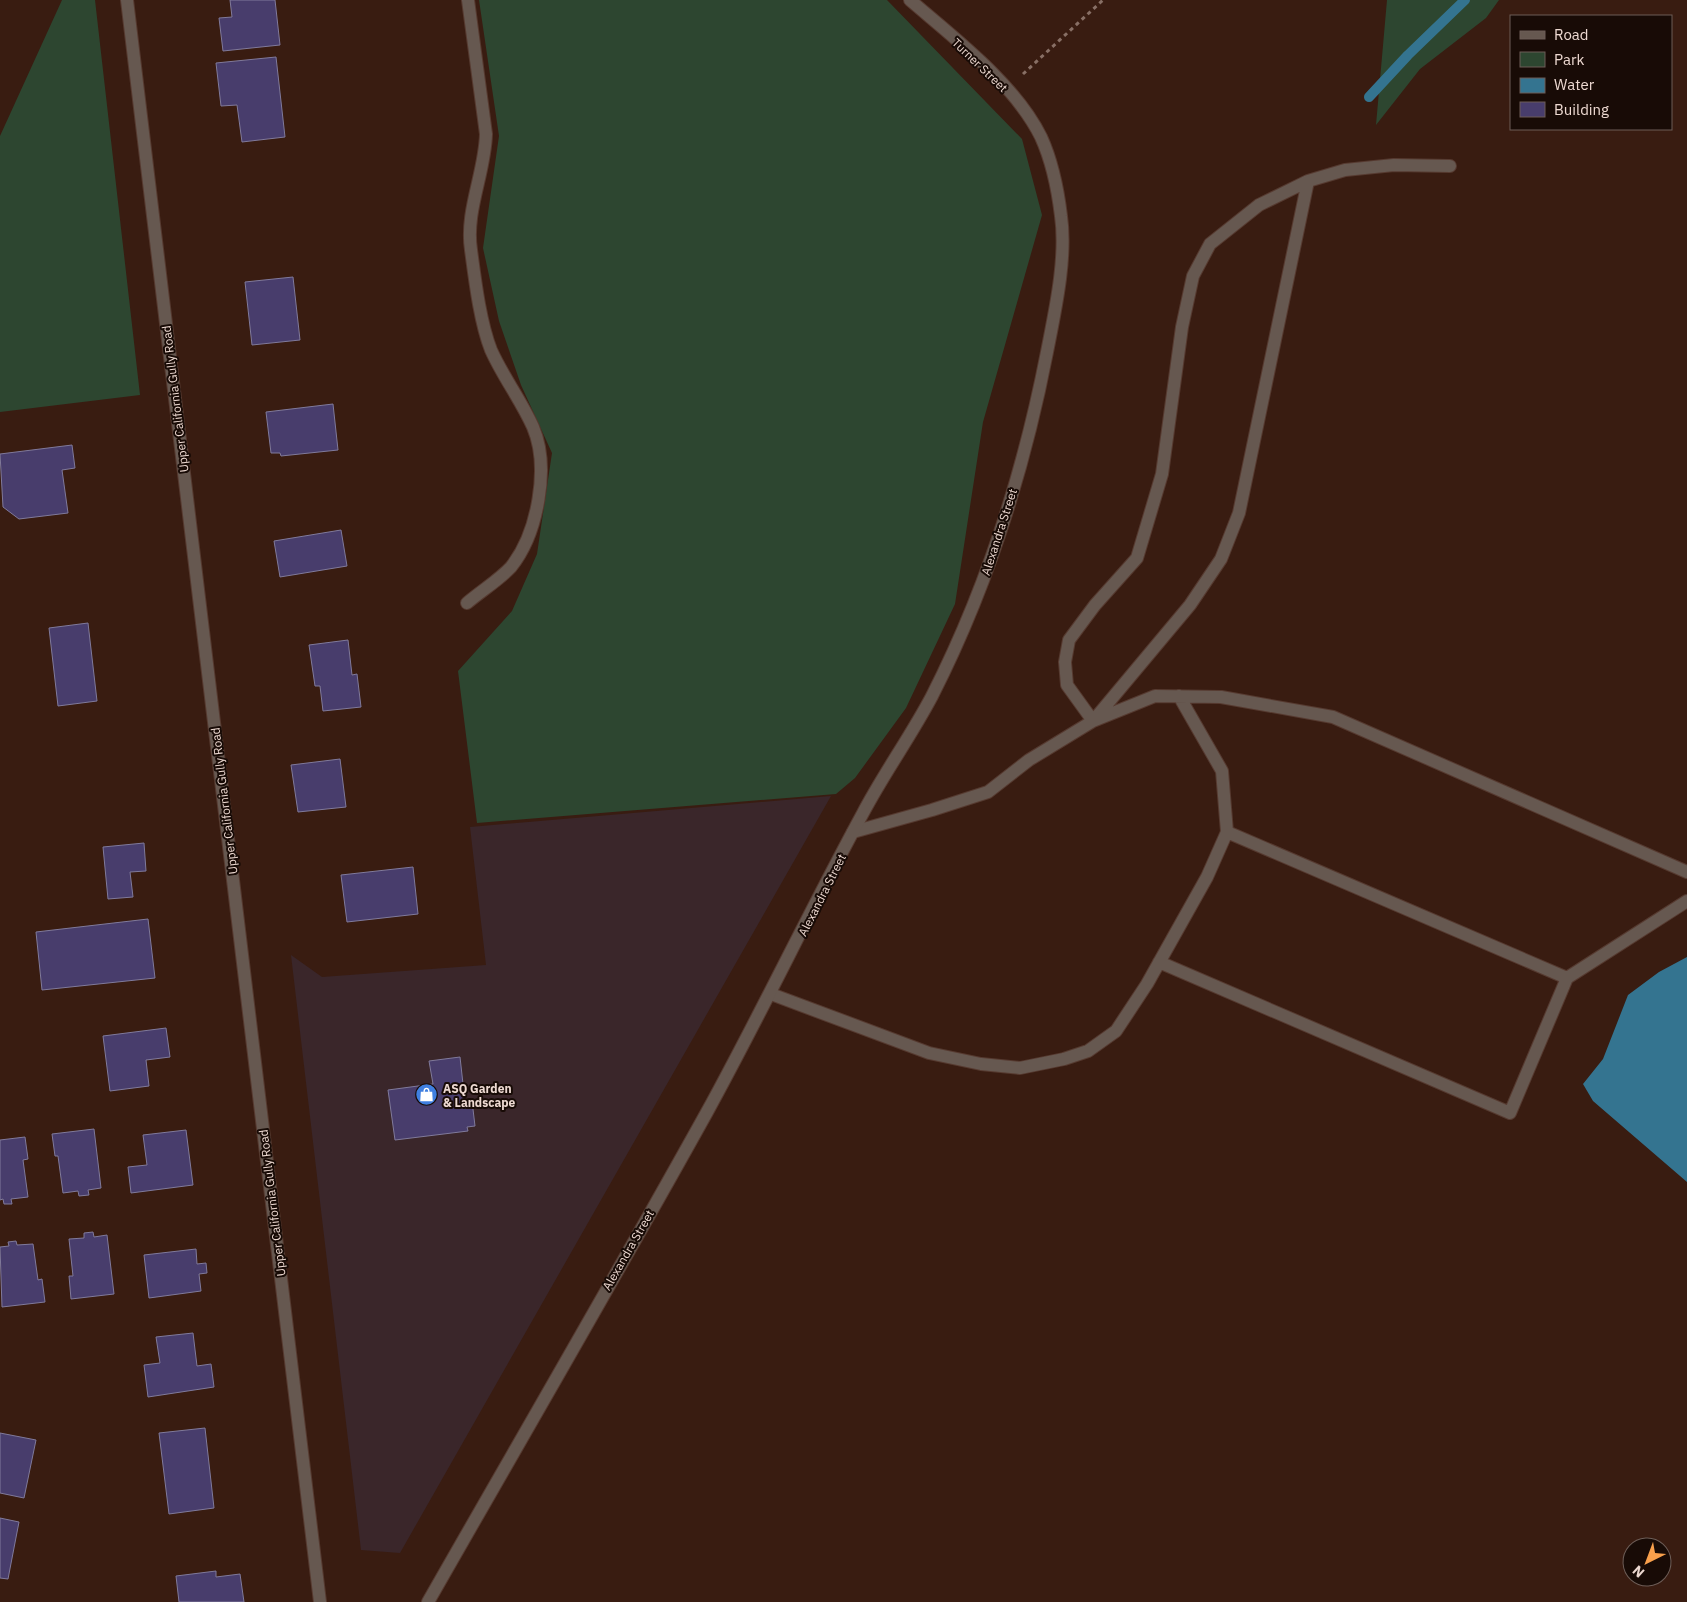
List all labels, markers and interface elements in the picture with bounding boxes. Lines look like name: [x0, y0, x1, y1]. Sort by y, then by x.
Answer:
legend: [1510, 15, 1672, 130]
text: Road: [1554, 25, 1589, 44]
street label: Turner Street: [949, 35, 1011, 95]
text: Park: [1554, 50, 1584, 69]
text: Water: [1554, 75, 1595, 94]
text: Building: [1554, 100, 1609, 119]
street label: Upper California Gully Road: [159, 325, 191, 473]
street label: Alexandra Street: [978, 487, 1020, 577]
street label: Upper California Gully Road: [208, 727, 240, 875]
street label: Alexandra Street: [795, 851, 849, 939]
place label: ASQ Garden & Landscape: [443, 1081, 516, 1110]
shop icon: ASQ Garden & Landscape: [415, 1083, 439, 1107]
street label: Upper California Gully Road: [256, 1129, 288, 1277]
street label: Alexandra Street: [599, 1207, 657, 1293]
north arrow: [1622, 1537, 1672, 1587]
text: N: [1629, 1562, 1648, 1582]

